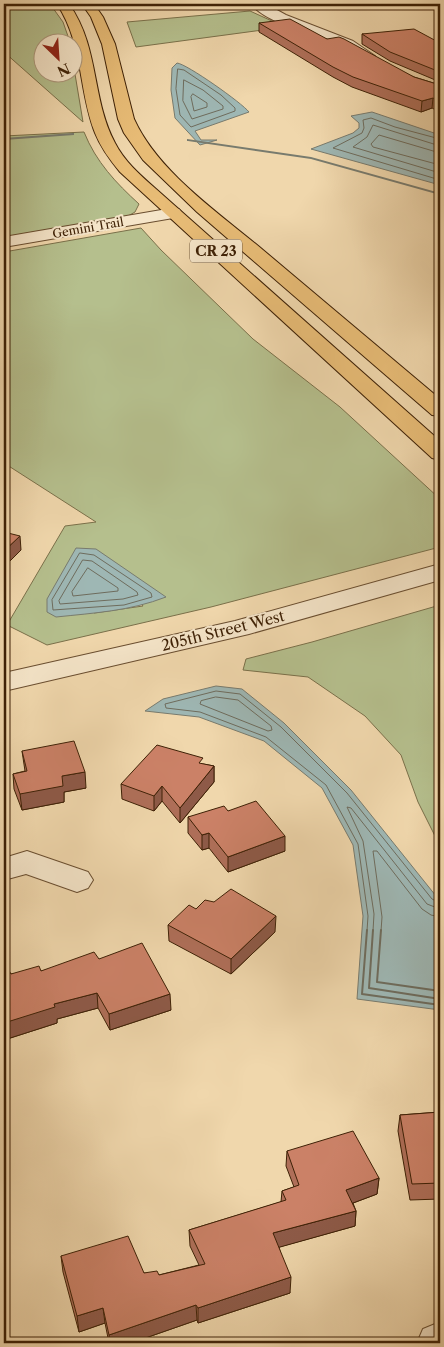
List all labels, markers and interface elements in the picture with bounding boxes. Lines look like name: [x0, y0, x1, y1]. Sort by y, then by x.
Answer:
north arrow: [32, 32, 82, 82]
text: N: [54, 59, 73, 81]
street label: Gemini Trail: [51, 214, 125, 241]
road number: CR 23: [190, 240, 242, 262]
street label: 205th Street West: [159, 606, 287, 655]

